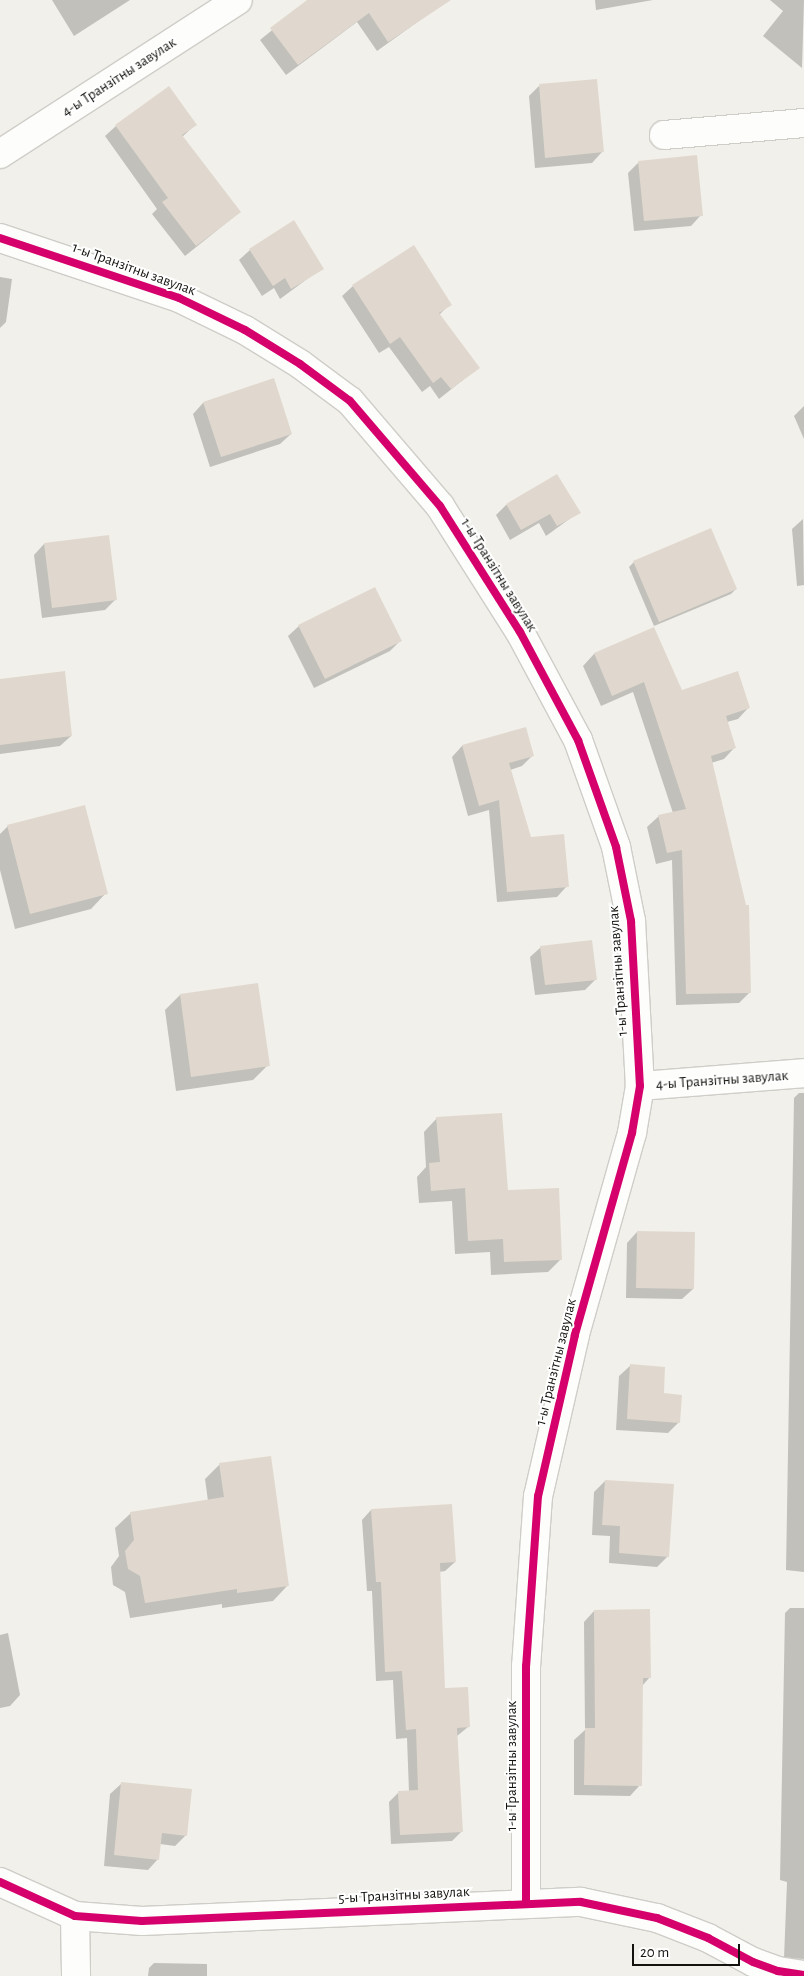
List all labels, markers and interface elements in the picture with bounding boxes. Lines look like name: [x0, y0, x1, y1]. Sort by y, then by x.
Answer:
street label: 4-ы Транзітны завулак: [59, 33, 179, 121]
street label: 1-ы Транзітны завулак: [70, 238, 198, 300]
street label: 1-ы Транзітны завулак: [457, 515, 541, 635]
street label: 1-ы Транзітны завулак: [604, 905, 632, 1037]
street label: 4-ы Транзітны завулак: [655, 1066, 789, 1094]
street label: 1-ы Транзітны завулак: [531, 1297, 581, 1427]
street label: 1-ы Транзітны завулак: [503, 1701, 521, 1831]
street label: 5-ы Транзітны завулак: [338, 1883, 470, 1907]
scale bar: [634, 1934, 742, 1966]
text: 20 m: [640, 1945, 669, 1960]

